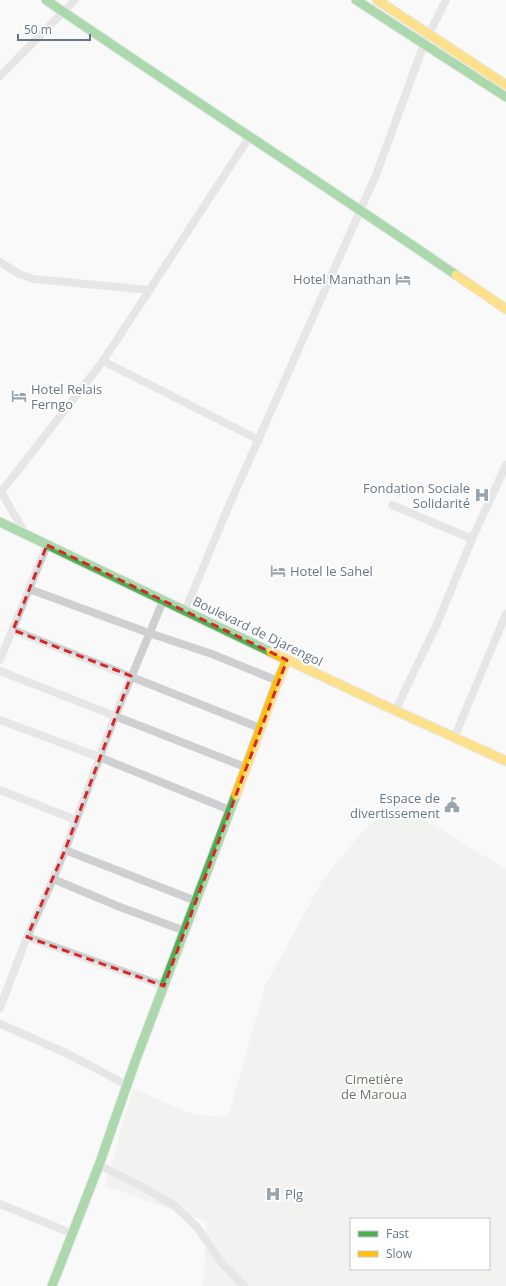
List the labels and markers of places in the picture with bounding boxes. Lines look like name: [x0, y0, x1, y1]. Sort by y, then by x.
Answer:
place label: Hotel Manathan: [293, 270, 391, 288]
hotel icon: Hotel Manathan: [394, 270, 412, 288]
place label: Hotel Relais Ferngo: [31, 380, 102, 413]
hotel icon: Hotel Relais Ferngo: [10, 387, 28, 405]
place label: Fondation Sociale Solidarité: [363, 479, 470, 512]
hospital icon: Fondation Sociale Solidarité: [473, 486, 491, 504]
hotel icon: Hotel le Sahel: [269, 562, 287, 580]
place label: Hotel le Sahel: [290, 562, 373, 580]
place label: Espace de divertissement: [350, 789, 440, 822]
public building icon: Espace de divertissement: [443, 796, 461, 814]
hospital icon: Plg: [264, 1185, 282, 1203]
place label: Plg: [285, 1185, 303, 1203]

